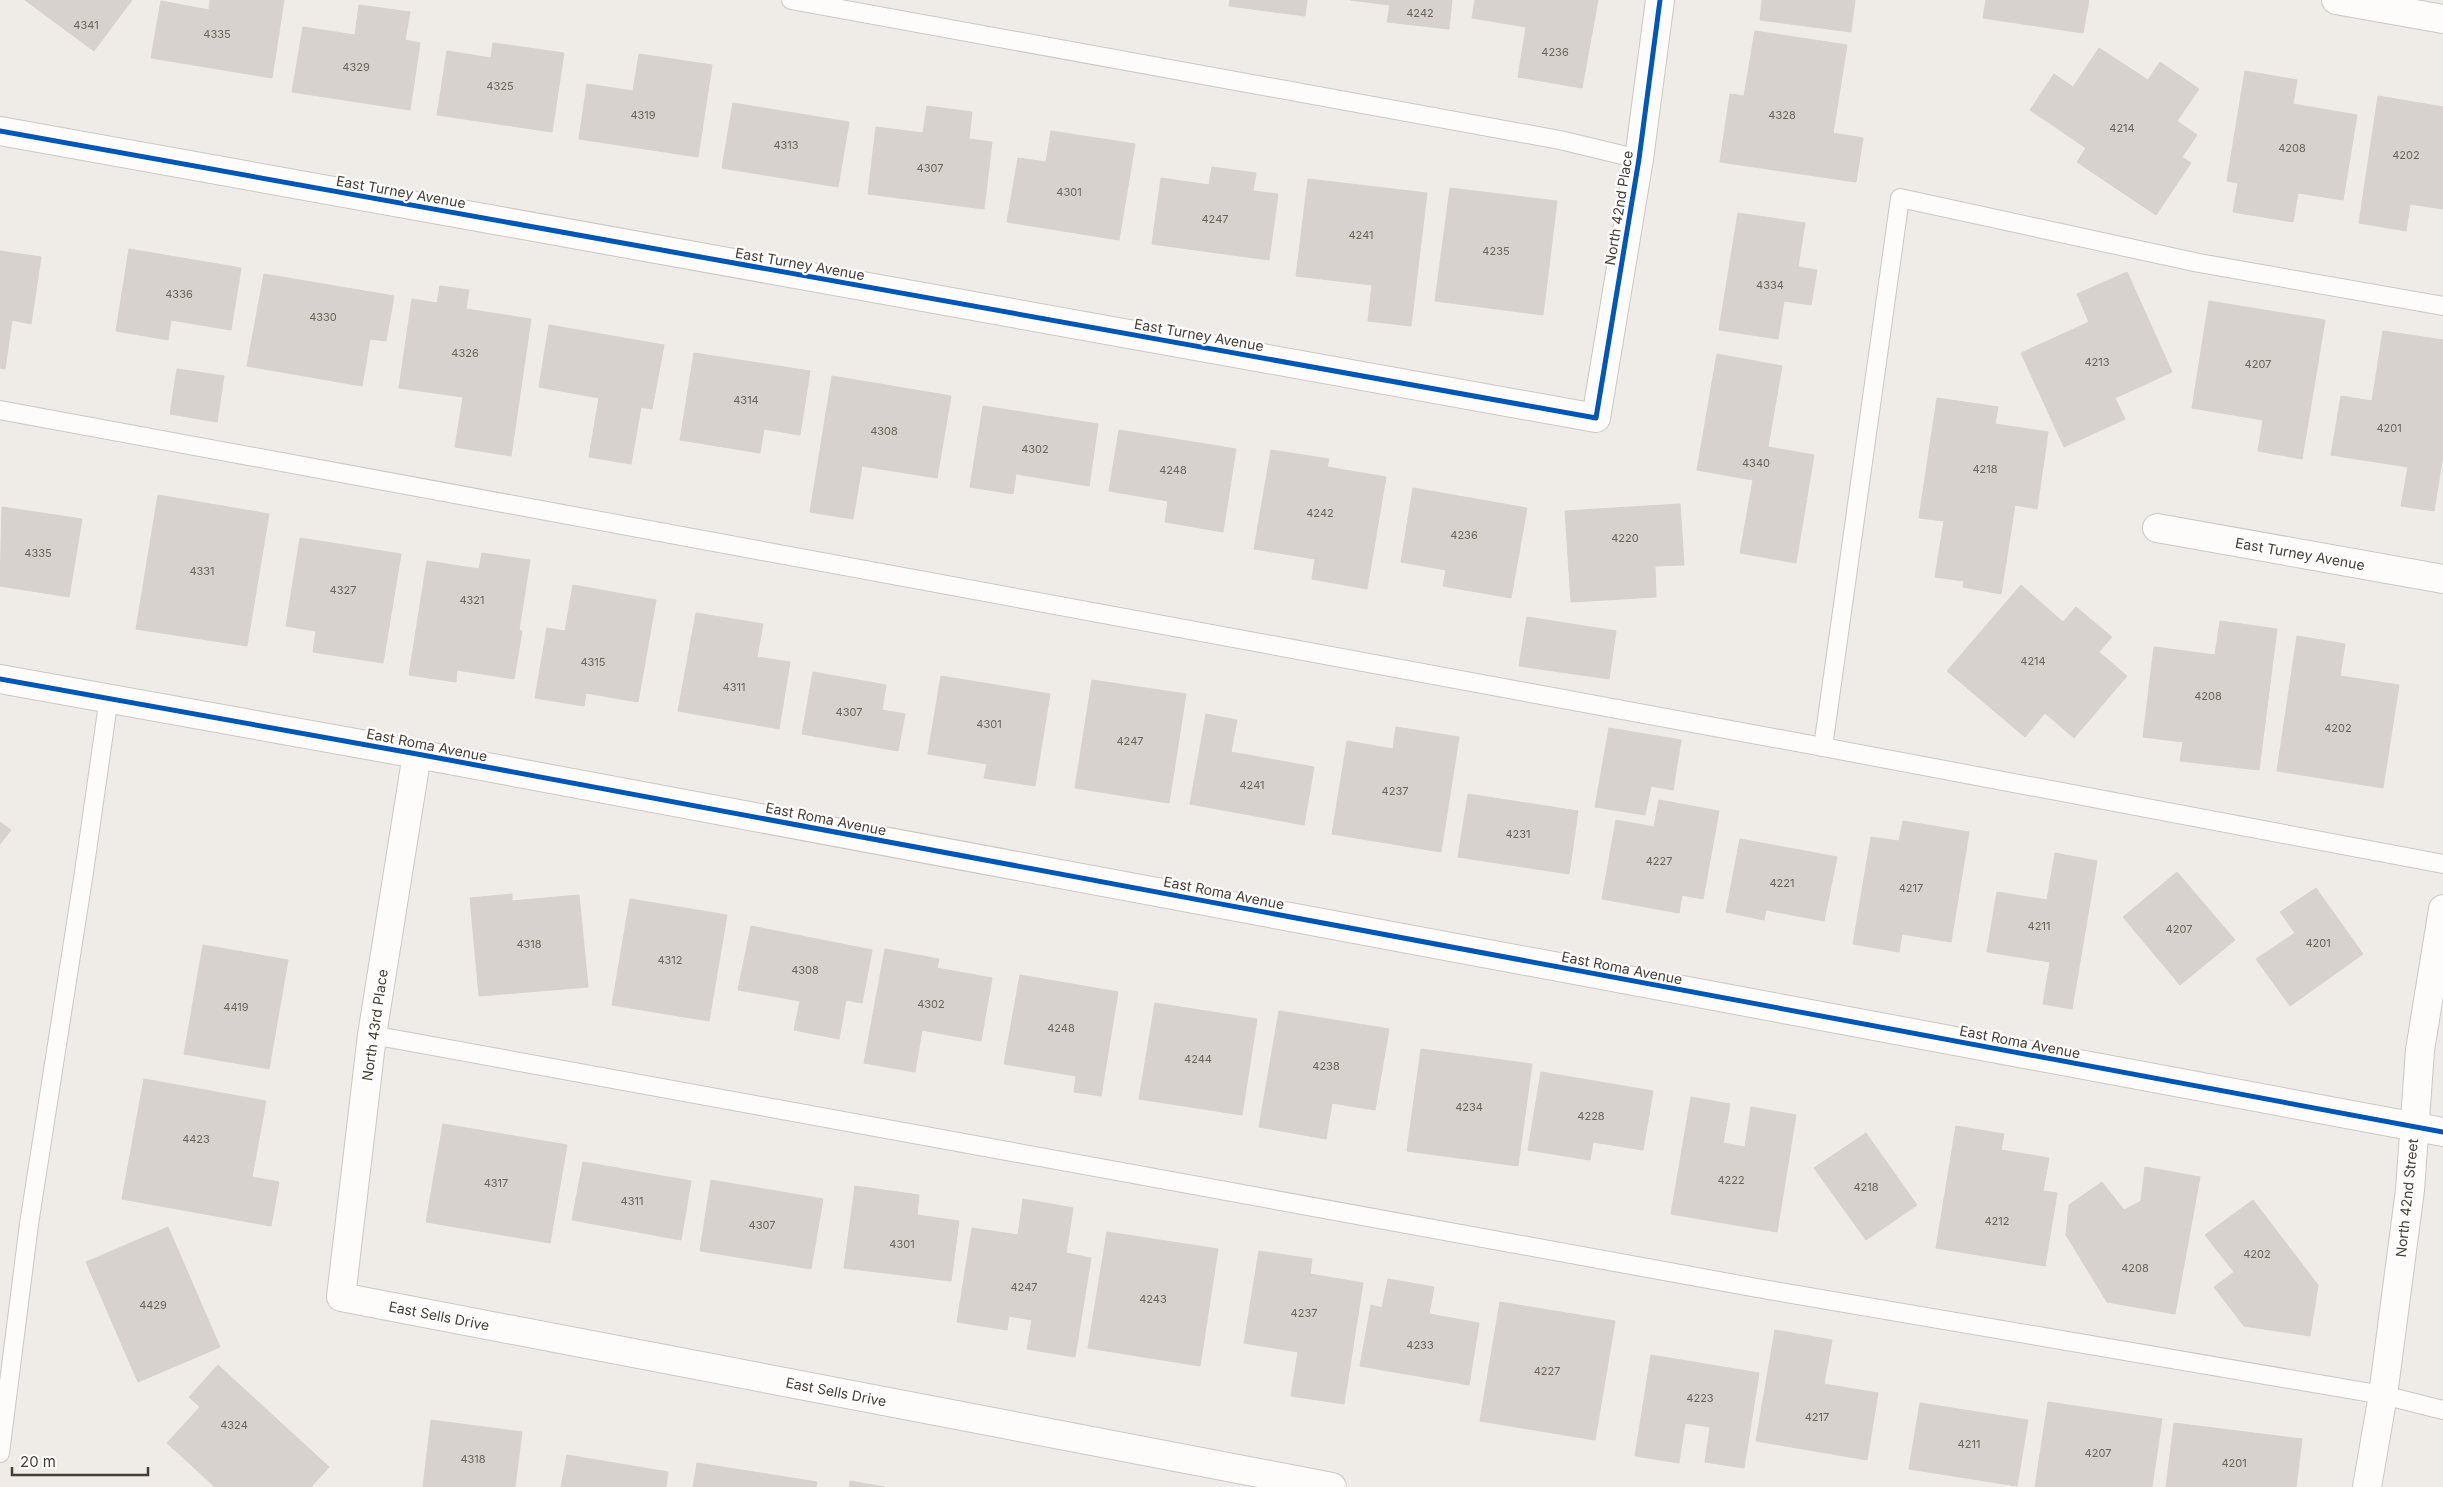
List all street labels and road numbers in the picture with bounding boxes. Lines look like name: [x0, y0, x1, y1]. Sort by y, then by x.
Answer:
street label: North 42nd Place: [1601, 149, 1636, 267]
street label: East Turney Avenue: [335, 172, 467, 211]
street label: East Turney Avenue: [734, 244, 866, 283]
street label: East Turney Avenue: [1133, 315, 1265, 354]
street label: East Turney Avenue: [2234, 534, 2366, 573]
street label: East Roma Avenue: [365, 724, 489, 765]
street label: East Roma Avenue: [764, 798, 888, 839]
street label: East Roma Avenue: [1162, 872, 1286, 913]
street label: East Roma Avenue: [1560, 947, 1684, 988]
street label: North 43rd Place: [358, 968, 391, 1082]
street label: East Roma Avenue: [1958, 1021, 2082, 1062]
street label: North 42nd Street: [2392, 1137, 2421, 1258]
street label: East Sells Drive: [387, 1297, 491, 1334]
street label: East Sells Drive: [784, 1373, 888, 1410]

